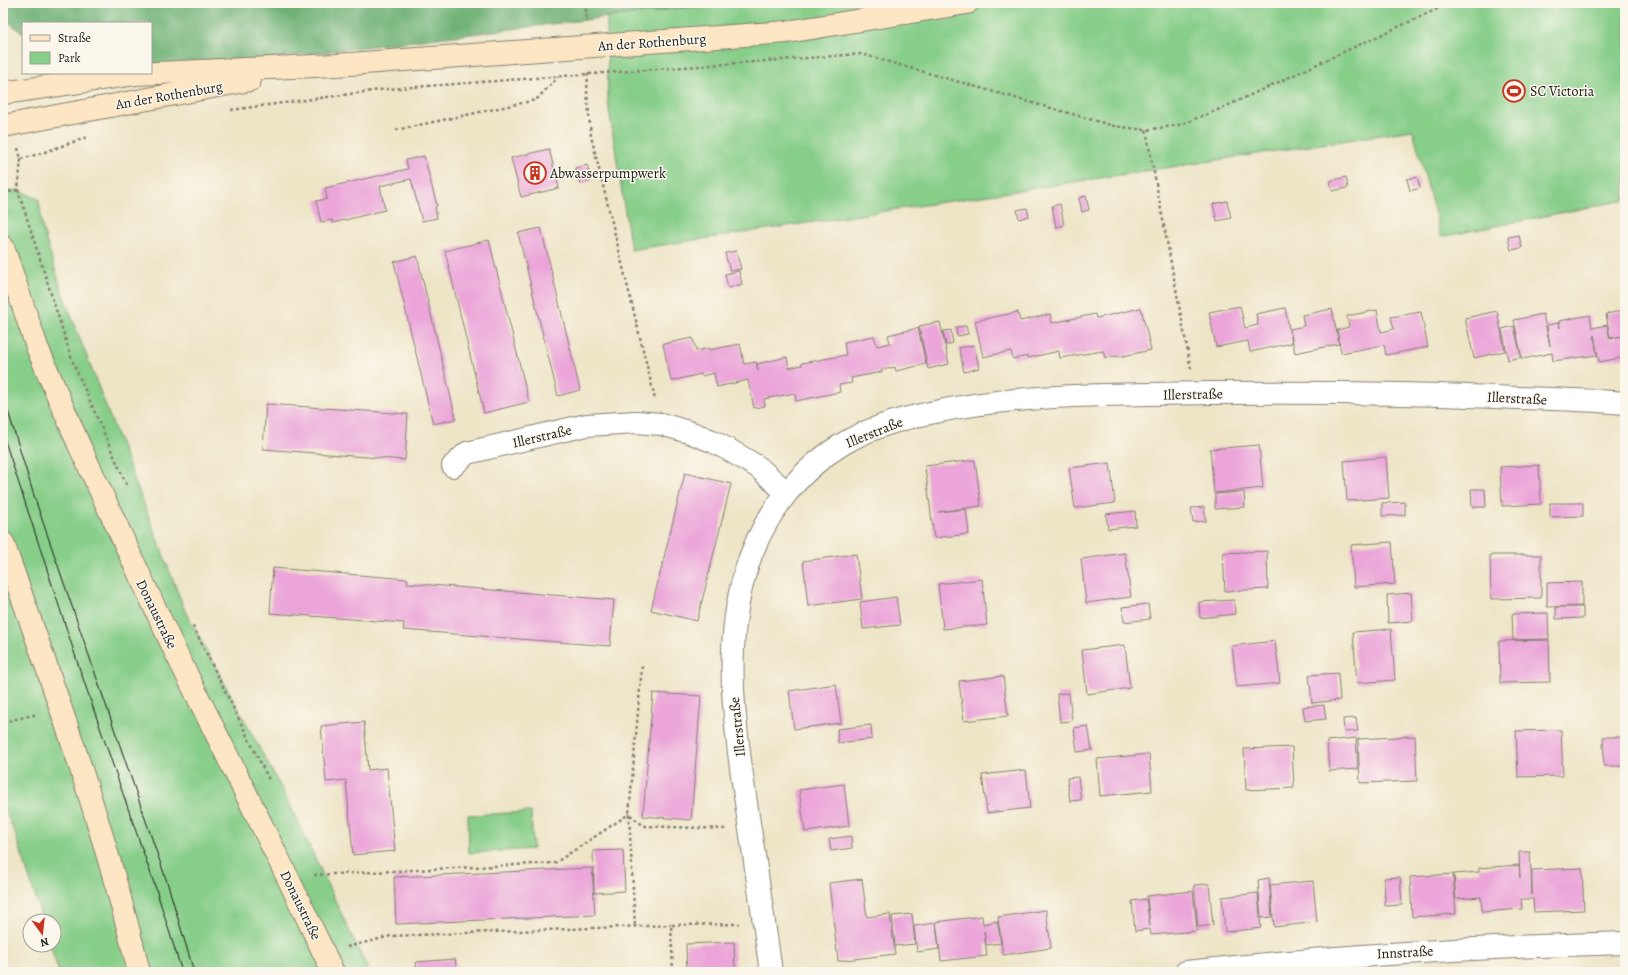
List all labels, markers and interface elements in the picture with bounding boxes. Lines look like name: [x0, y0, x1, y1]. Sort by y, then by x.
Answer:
legend: [22, 22, 152, 74]
street label: An der Rothenburg: [596, 29, 707, 56]
text: Straße: [58, 30, 91, 46]
text: Park: [58, 50, 81, 66]
street label: An der Rothenburg: [113, 77, 224, 114]
sports icon: SC Victoria: [1501, 78, 1527, 104]
place label: SC Victoria: [1530, 82, 1595, 101]
building icon: Abwasserpumpwerk: [522, 160, 548, 186]
place label: Abwasserpumpwerk: [549, 164, 666, 183]
street label: Illerstraße: [1163, 384, 1223, 405]
street label: Illerstraße: [1486, 387, 1547, 410]
street label: Illerstraße: [843, 412, 906, 453]
street label: Illerstraße: [511, 420, 574, 452]
street label: Donaustraße: [132, 576, 182, 652]
street label: Illerstraße: [725, 696, 750, 758]
street label: Donaustraße: [276, 867, 326, 943]
north arrow: [22, 913, 62, 953]
text: N: [39, 934, 50, 950]
street label: Innstraße: [1376, 942, 1434, 963]

